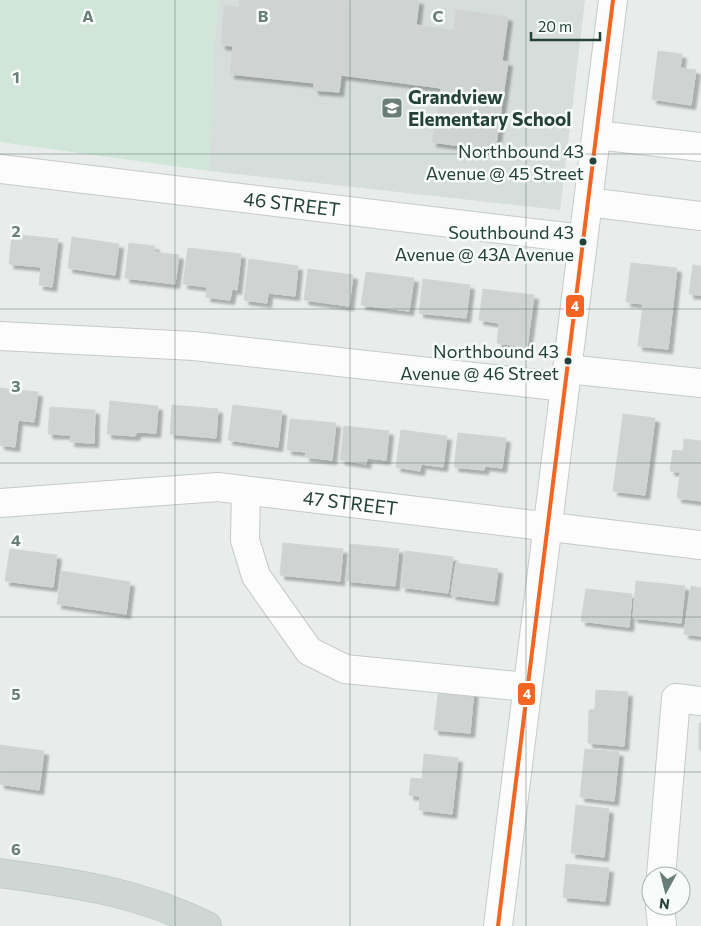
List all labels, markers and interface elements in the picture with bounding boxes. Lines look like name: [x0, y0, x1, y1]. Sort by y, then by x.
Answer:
text: A: [82, 6, 94, 25]
text: B: [258, 6, 269, 25]
text: C: [433, 6, 444, 25]
scale bar: [531, 10, 600, 42]
text: 20 m: [538, 17, 572, 35]
text: 1: [12, 67, 20, 86]
place label: Grandview Elementary School: [408, 85, 572, 130]
school or university icon: Grandview Elementary School: [380, 96, 404, 120]
place label: Northbound 43 Avenue @ 45 Street: [426, 140, 584, 184]
marker: Northbound 43 Avenue @ 45 Street: [588, 156, 598, 166]
street label: 46 STREET: [242, 186, 342, 221]
text: 2: [11, 221, 21, 240]
place label: Southbound 43 Avenue @ 43A Avenue: [395, 221, 574, 265]
marker: Southbound 43 Avenue @ 43A Avenue: [578, 237, 588, 247]
line badge: 4: [565, 294, 585, 318]
text: 4: [571, 297, 580, 314]
place label: Northbound 43 Avenue @ 46 Street: [400, 340, 559, 384]
marker: Northbound 43 Avenue @ 46 Street: [563, 356, 573, 366]
text: 3: [11, 376, 21, 395]
street label: 47 STREET: [302, 485, 399, 520]
text: 4: [11, 530, 21, 549]
line badge: 4: [517, 682, 536, 706]
text: 5: [11, 684, 21, 703]
text: 4: [523, 685, 532, 702]
text: 6: [11, 839, 21, 858]
north arrow: [641, 866, 691, 916]
text: N: [658, 895, 671, 913]

